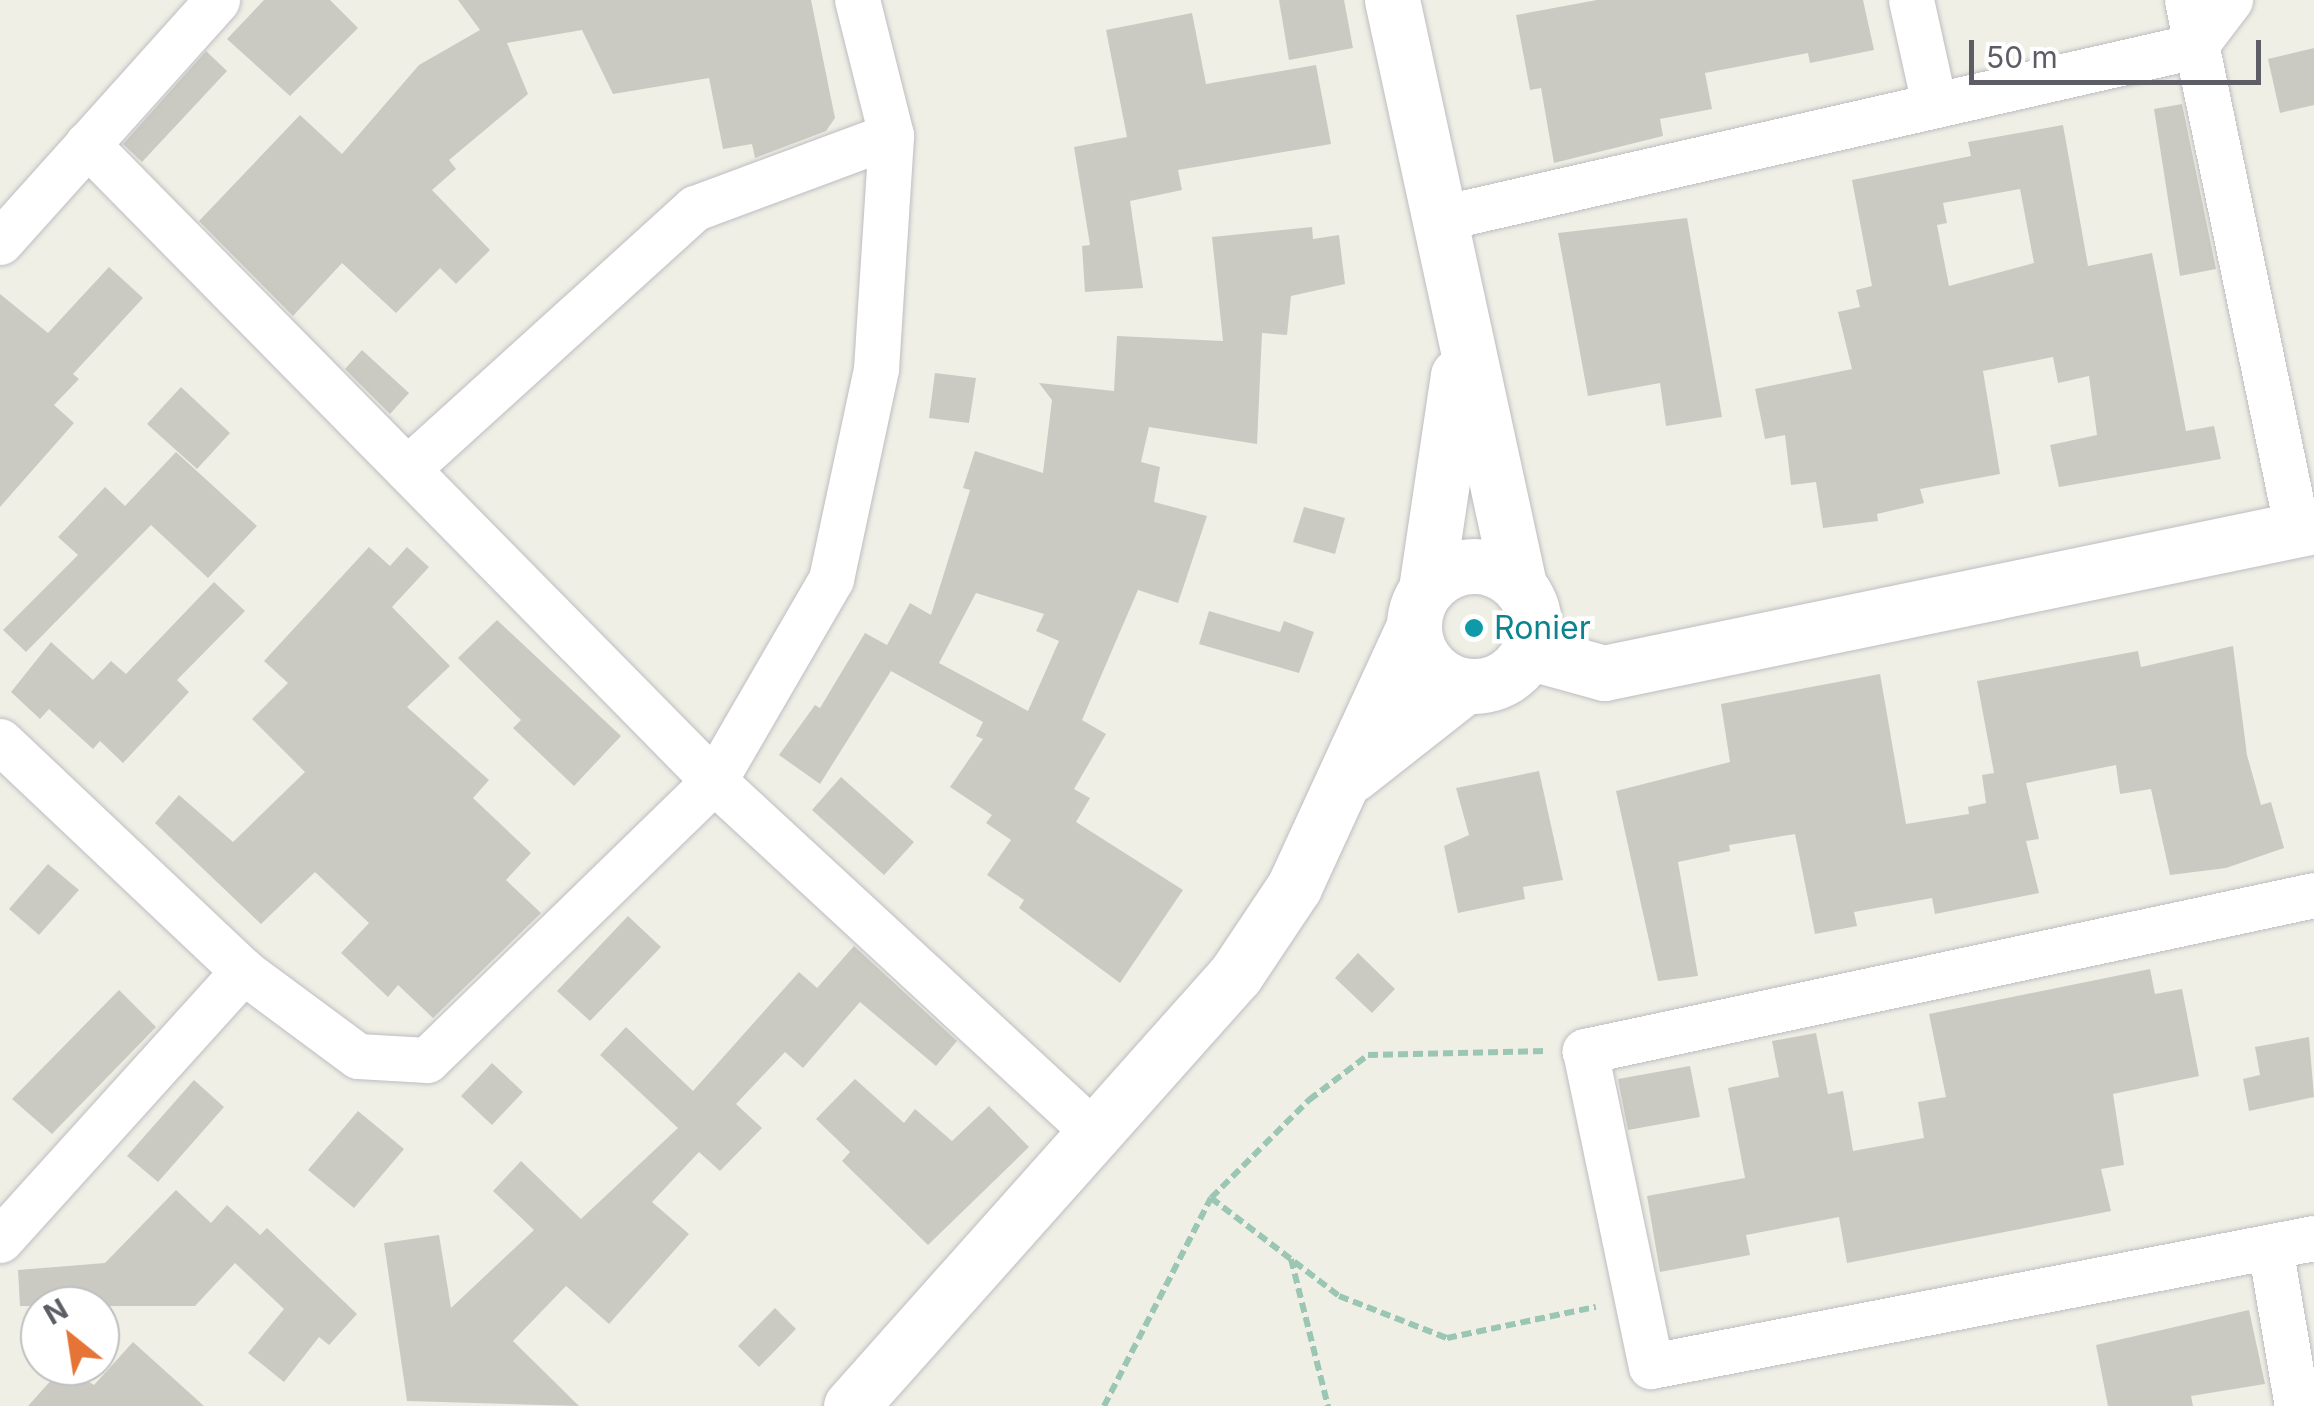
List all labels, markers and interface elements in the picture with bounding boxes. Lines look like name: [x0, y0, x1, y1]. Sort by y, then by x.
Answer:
scale bar: [1974, 20, 2266, 82]
text: 50 m: [1986, 39, 2058, 75]
place label: Ronier: [1494, 609, 1591, 647]
marker: Ronier: [1463, 617, 1485, 639]
north arrow: [20, 1286, 120, 1386]
text: N: [38, 1292, 74, 1332]

